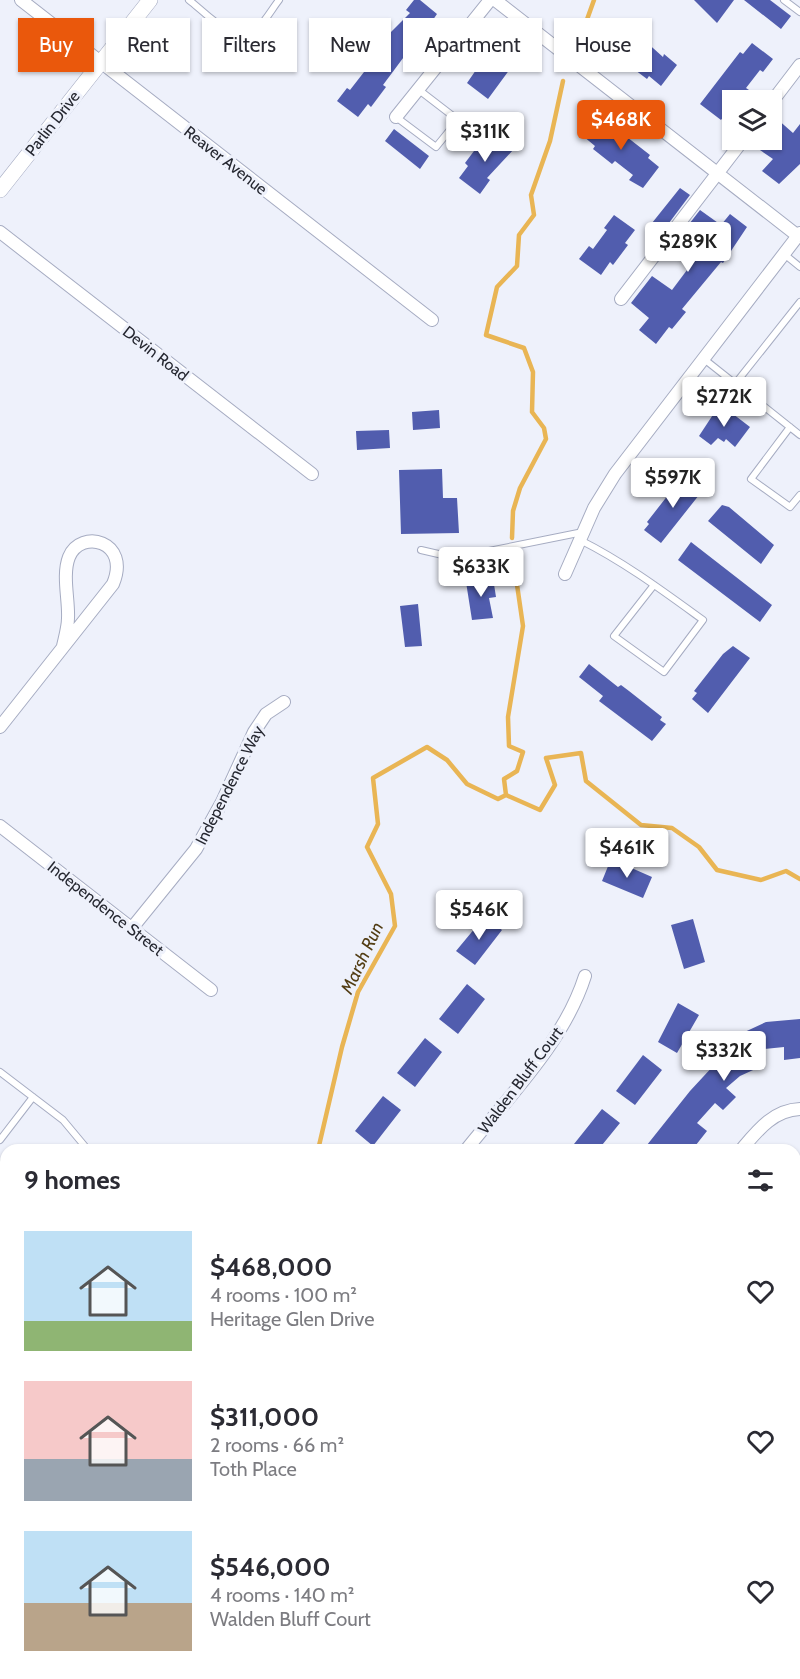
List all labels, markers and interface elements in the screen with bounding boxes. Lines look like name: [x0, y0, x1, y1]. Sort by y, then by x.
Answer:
chip: Buy: [18, 18, 94, 72]
chip: Rent: [106, 18, 190, 72]
chip: Filters: [202, 18, 297, 72]
chip: New: [309, 18, 391, 72]
chip: Apartment: [403, 18, 542, 72]
chip: House: [554, 18, 652, 72]
street label: Parlin Drive: [21, 87, 84, 160]
map controls: [722, 90, 782, 150]
button: layers: [722, 90, 782, 150]
pin: $468K: [579, 100, 663, 151]
text: $468K: [591, 107, 651, 131]
pin: $311K: [443, 112, 527, 163]
text: $311K: [460, 119, 510, 143]
street label: Reaver Avenue: [180, 122, 271, 199]
pin: $289K: [646, 222, 730, 273]
text: $289K: [659, 229, 717, 253]
street label: Devin Road: [119, 322, 192, 385]
pin: $272K: [682, 377, 766, 428]
text: $272K: [696, 384, 752, 408]
pin: $597K: [631, 458, 715, 509]
text: $597K: [645, 465, 701, 489]
pin: $633K: [439, 547, 523, 598]
text: $633K: [453, 554, 509, 578]
street label: Independence Way: [191, 723, 268, 848]
pin: $461K: [585, 828, 669, 879]
text: $461K: [599, 835, 655, 859]
street label: Independence Street: [44, 857, 168, 960]
pin: $546K: [437, 890, 521, 941]
text: $546K: [450, 897, 508, 921]
water label: Marsh Run: [335, 919, 388, 998]
street label: Walden Bluff Court: [474, 1023, 567, 1137]
pin: $332K: [682, 1031, 766, 1082]
text: $332K: [696, 1038, 752, 1062]
text: 9 homes: [24, 1164, 121, 1196]
icon: filters: [744, 1164, 777, 1197]
text: $468,000: [210, 1251, 332, 1283]
icon: home: [72, 1255, 144, 1327]
icon: heart: [744, 1275, 777, 1308]
text: 4 rooms · 100 m²: [210, 1283, 357, 1307]
text: Heritage Glen Drive: [210, 1307, 374, 1331]
text: $311,000: [210, 1401, 319, 1433]
icon: home: [72, 1405, 144, 1477]
icon: heart: [744, 1425, 777, 1458]
text: 2 rooms · 66 m²: [210, 1433, 344, 1457]
text: Toth Place: [210, 1457, 297, 1481]
text: $546,000: [210, 1551, 331, 1583]
icon: home: [72, 1555, 144, 1627]
icon: heart: [744, 1575, 777, 1608]
text: 4 rooms · 140 m²: [210, 1583, 354, 1607]
text: Walden Bluff Court: [210, 1607, 371, 1631]

